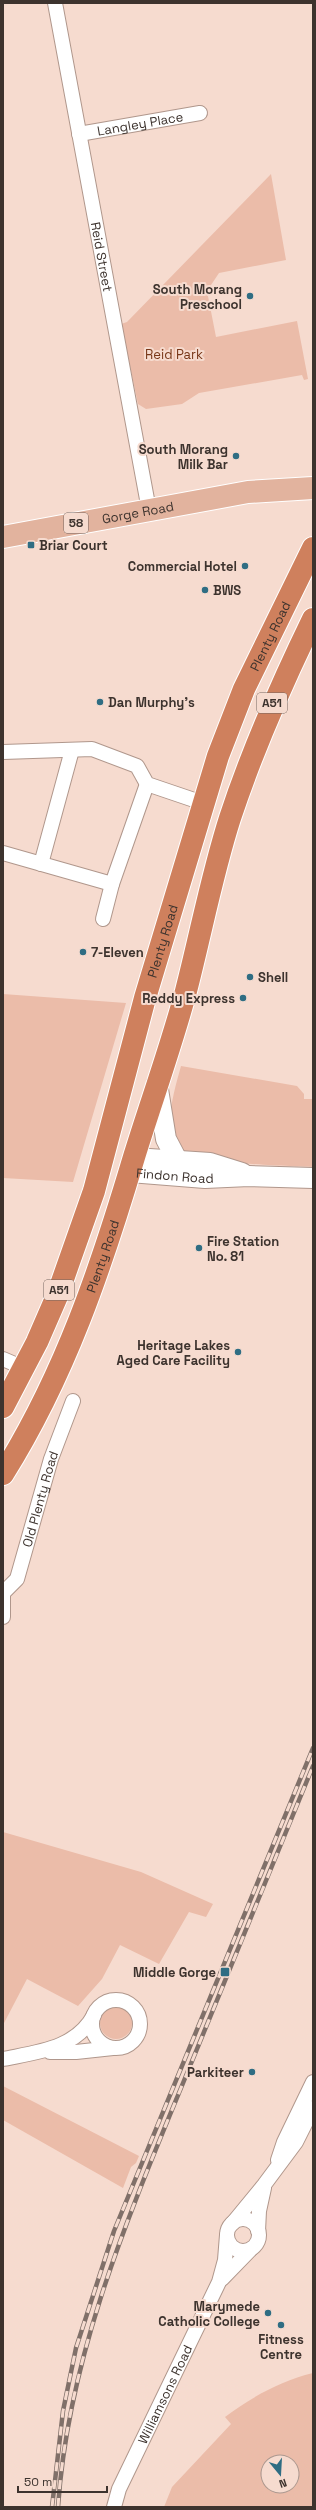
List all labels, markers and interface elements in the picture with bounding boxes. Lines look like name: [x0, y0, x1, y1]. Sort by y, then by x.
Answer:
street label: Langley Place: [96, 108, 184, 139]
street label: Reid Street: [87, 220, 117, 293]
place label: South Morang Preschool: [153, 281, 242, 313]
marker: South Morang Preschool: [245, 291, 255, 301]
park label: Reid Park: [145, 346, 203, 363]
place label: South Morang Milk Bar: [139, 441, 228, 473]
marker: South Morang Milk Bar: [231, 451, 241, 461]
street label: Gorge Road: [100, 497, 175, 527]
road number: 58: [64, 513, 88, 533]
place label: Briar Court: [39, 537, 108, 554]
marker: Briar Court: [26, 540, 36, 550]
place label: Commercial Hotel: [128, 558, 237, 575]
marker: Commercial Hotel: [240, 561, 250, 571]
place label: BWS: [213, 582, 241, 599]
marker: BWS: [200, 585, 210, 595]
street label: Plenty Road: [246, 598, 294, 674]
road number: A51: [257, 693, 287, 713]
place label: Dan Murphy's: [108, 694, 195, 711]
marker: Dan Murphy's: [95, 697, 105, 707]
street label: Plenty Road: [143, 902, 181, 980]
place label: 7-Eleven: [91, 944, 144, 961]
marker: 7-Eleven: [78, 947, 88, 957]
place label: Shell: [258, 969, 288, 986]
marker: Shell: [245, 972, 255, 982]
place label: Reddy Express: [142, 990, 235, 1007]
marker: Reddy Express: [238, 993, 248, 1003]
street label: Findon Road: [135, 1164, 214, 1187]
street label: Plenty Road: [82, 1218, 123, 1295]
place label: Fire Station No. 81: [207, 1233, 279, 1265]
marker: Fire Station No. 81: [194, 1243, 204, 1253]
road number: A51: [44, 1280, 74, 1300]
place label: Heritage Lakes Aged Care Facility: [117, 1337, 230, 1369]
marker: Heritage Lakes Aged Care Facility: [233, 1347, 243, 1357]
street label: Old Plenty Road: [18, 1448, 62, 1549]
place label: Middle Gorge: [133, 1964, 216, 1981]
marker: Middle Gorge: [219, 1966, 231, 1978]
place label: Parkiteer: [187, 2064, 244, 2081]
marker: Parkiteer: [247, 2067, 257, 2077]
place label: Marymede Catholic College: [158, 2298, 260, 2330]
marker: Marymede Catholic College: [263, 2308, 273, 2318]
marker: Fitness Centre: [276, 2320, 286, 2330]
place label: Fitness Centre: [258, 2331, 304, 2363]
street label: Williamsons Road: [134, 2342, 196, 2446]
north arrow: [260, 2454, 300, 2494]
scale bar: [18, 2468, 107, 2494]
text: 50 m: [24, 2474, 52, 2490]
text: N: [277, 2476, 289, 2491]

